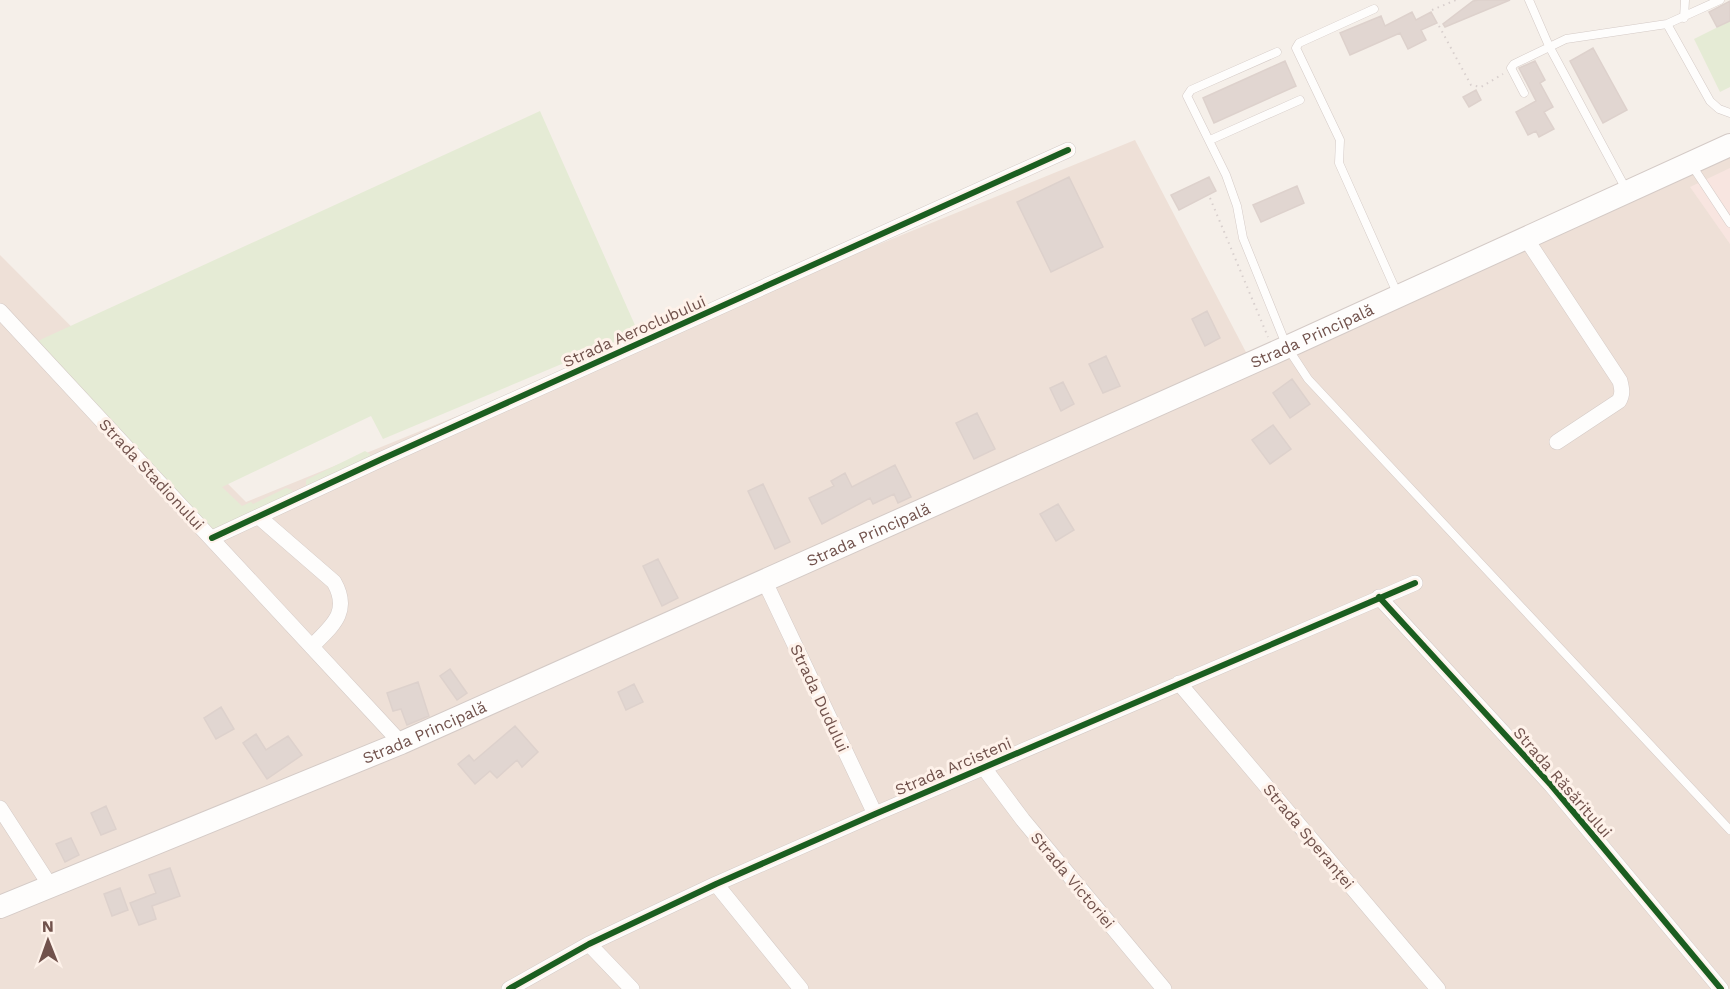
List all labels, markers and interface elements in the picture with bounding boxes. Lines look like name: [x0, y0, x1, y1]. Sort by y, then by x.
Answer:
street label: Strada Aeroclubului: [560, 291, 708, 371]
street label: Strada Principală: [1247, 300, 1377, 372]
street label: Strada Stadionului: [95, 415, 208, 534]
street label: Strada Principală: [804, 499, 933, 571]
street label: Strada Dudului: [786, 641, 853, 755]
street label: Strada Principală: [360, 697, 489, 768]
street label: Strada Răsăritului: [1510, 723, 1616, 841]
street label: Strada Arcisteni: [892, 733, 1014, 800]
street label: Strada Speranței: [1259, 780, 1358, 893]
street label: Strada Victoriei: [1027, 828, 1119, 932]
north arrow: [18, 911, 78, 971]
text: N: [42, 917, 54, 936]

